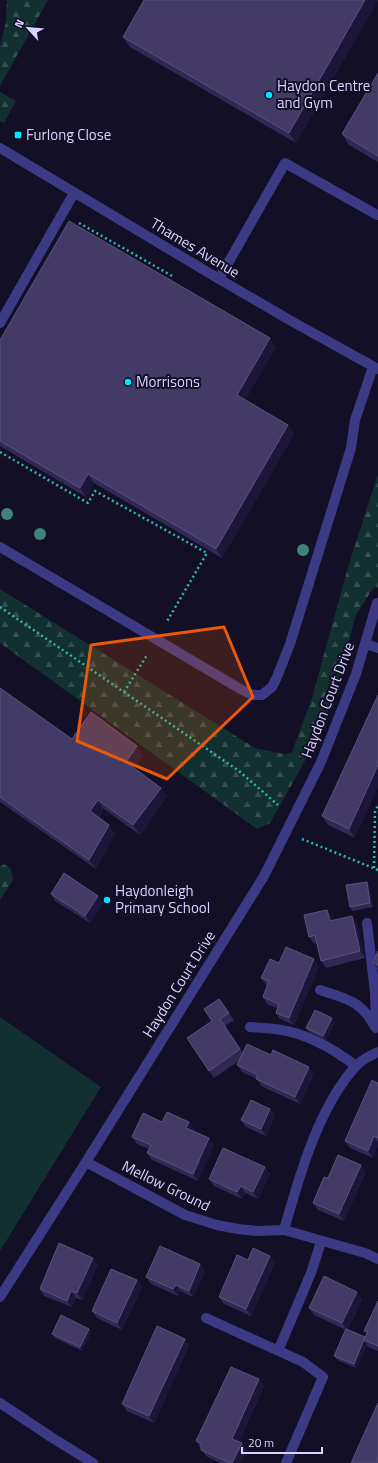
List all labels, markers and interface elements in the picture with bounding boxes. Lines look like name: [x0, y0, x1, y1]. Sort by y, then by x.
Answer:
north arrow: [8, 8, 48, 48]
text: N: [10, 16, 28, 30]
place label: Haydon Centre and Gym: [277, 74, 370, 114]
marker: Haydon Centre and Gym: [264, 90, 274, 100]
place label: Furlong Close: [26, 123, 111, 146]
marker: Furlong Close: [13, 130, 23, 140]
street label: Thames Avenue: [146, 212, 244, 283]
place label: Morrisons: [136, 370, 200, 393]
marker: Morrisons: [123, 377, 133, 387]
street label: Haydon Court Drive: [295, 639, 360, 761]
place label: Haydonleigh Primary School: [115, 879, 210, 919]
marker: Haydonleigh Primary School: [102, 895, 112, 905]
street label: Haydon Court Drive: [136, 926, 221, 1042]
street label: Mellow Ground: [118, 1154, 214, 1217]
scale bar: [242, 1429, 322, 1455]
text: 20 m: [248, 1433, 274, 1452]

